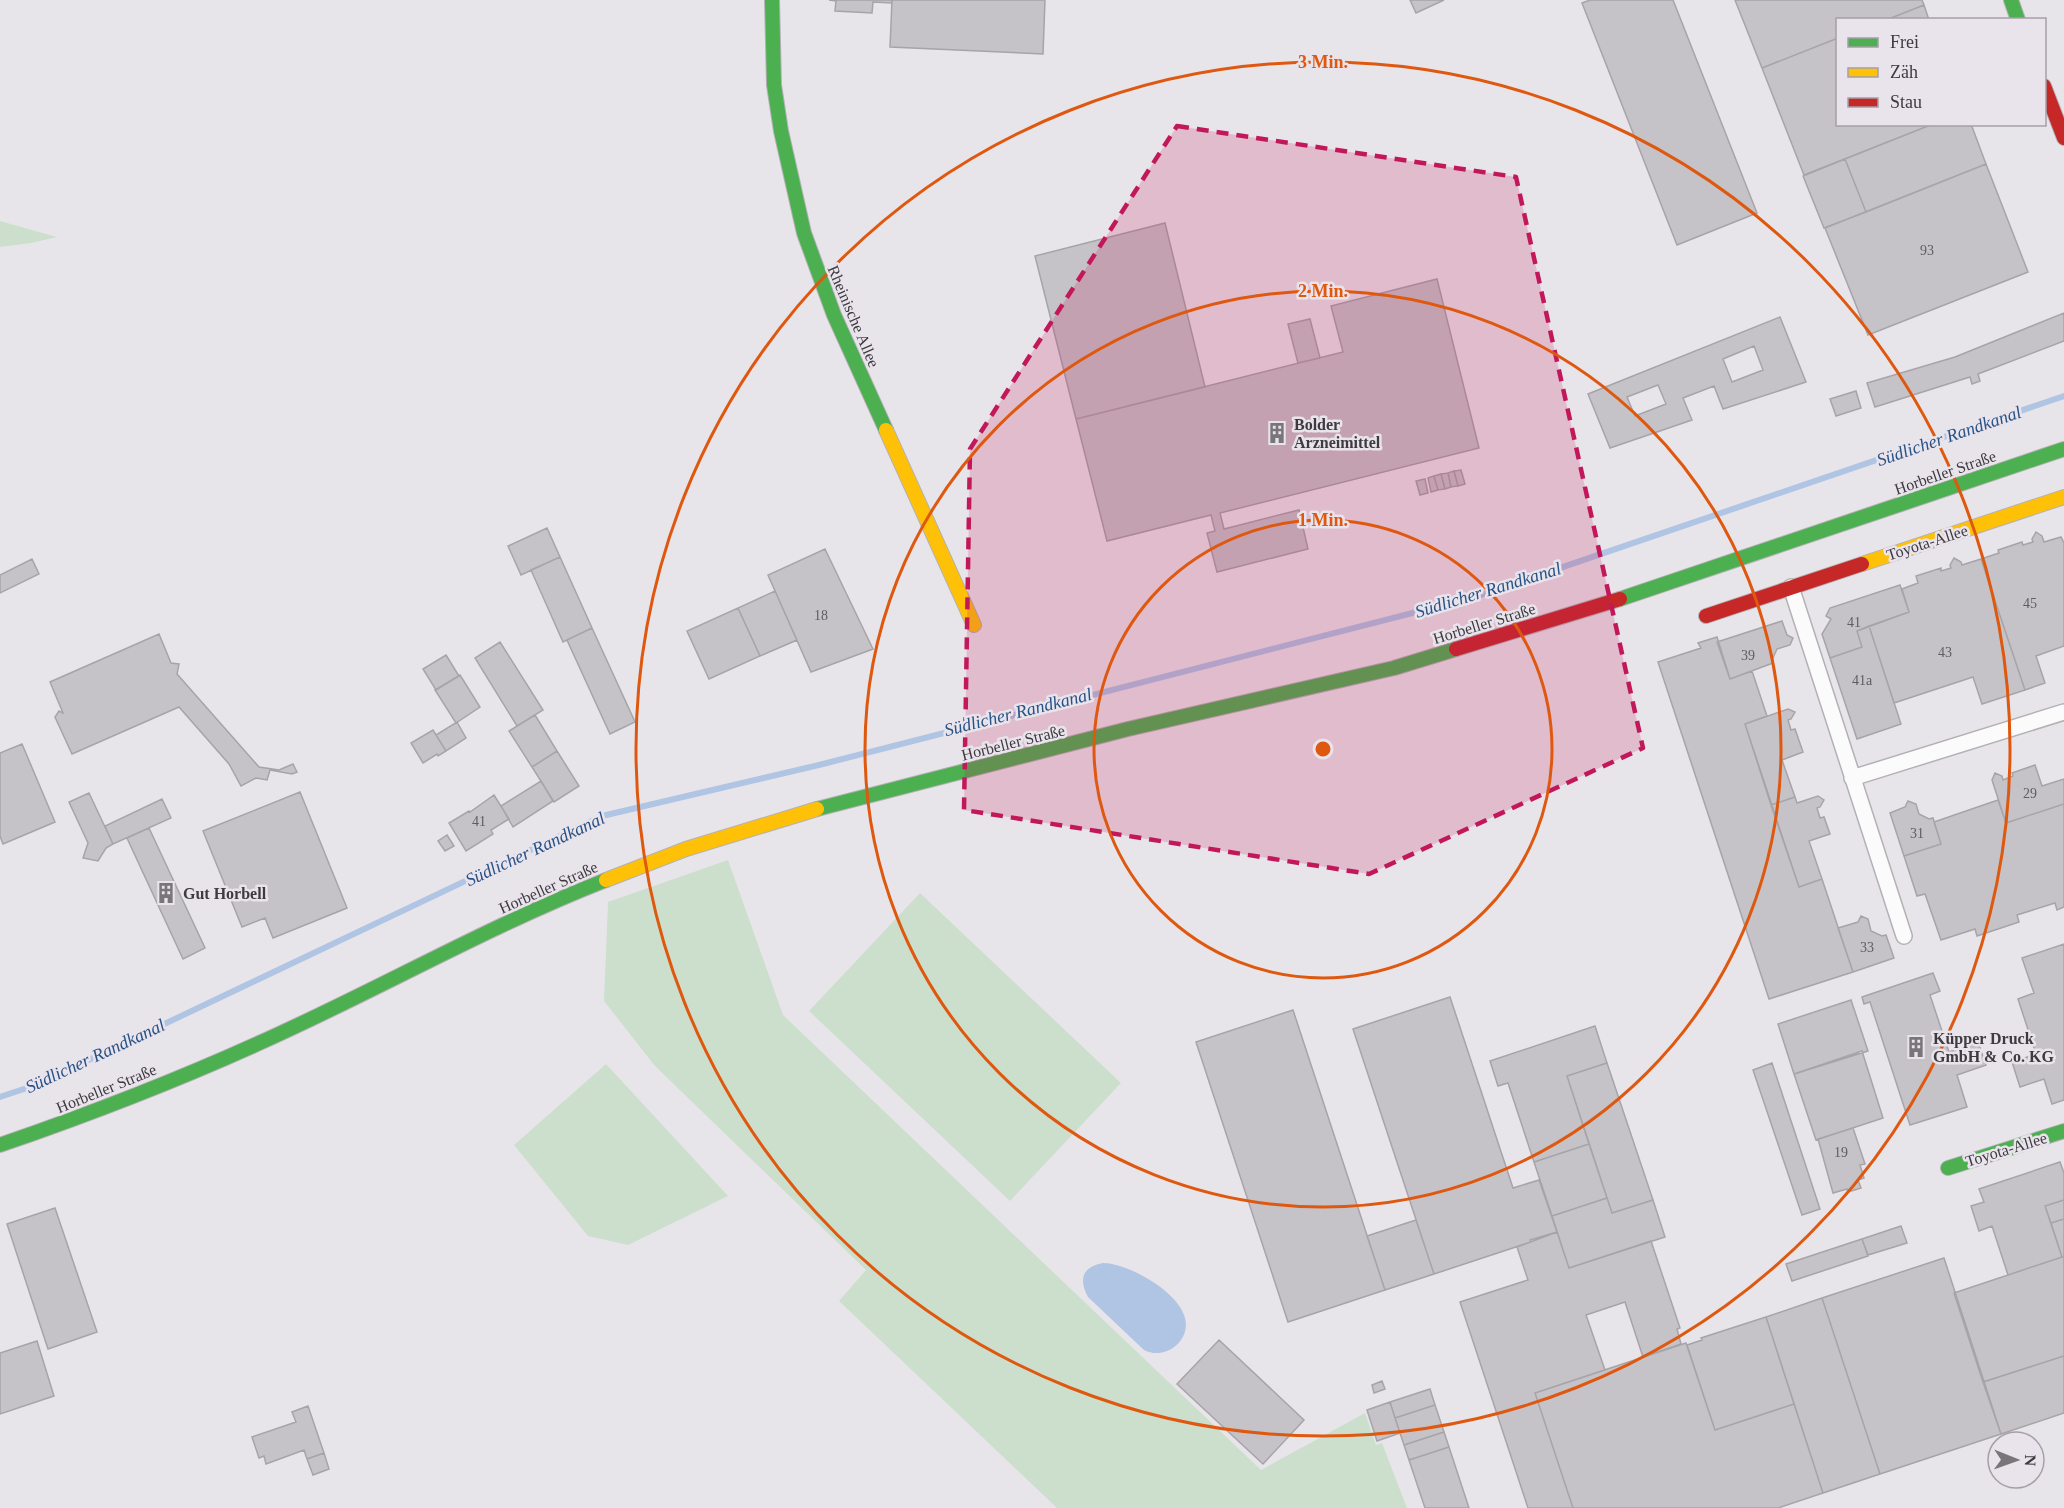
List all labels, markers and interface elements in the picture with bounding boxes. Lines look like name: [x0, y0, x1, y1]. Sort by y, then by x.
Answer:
legend: [1836, 18, 2046, 126]
text: Frei: [1890, 32, 1919, 52]
text: 3 Min.: [1298, 52, 1348, 72]
text: Zäh: [1890, 62, 1918, 82]
text: Stau: [1890, 92, 1922, 112]
house number: 93: [1920, 243, 1934, 258]
street label: Rheinische Allee: [824, 263, 883, 370]
text: 2 Min.: [1298, 281, 1348, 301]
water label: Südlicher Randkanal: [1874, 402, 2024, 470]
place label: Bolder Arzneimittel: [1294, 416, 1381, 451]
building icon: Bolder Arzneimittel: [1265, 421, 1289, 445]
street label: Horbeller Straße: [1892, 447, 1998, 498]
text: 1 Min.: [1298, 510, 1348, 530]
street label: Toyota-Allee: [1884, 521, 1970, 565]
water label: Südlicher Randkanal: [1413, 558, 1563, 622]
house number: 45: [2023, 596, 2037, 611]
street label: Horbeller Straße: [1431, 600, 1537, 647]
house number: 18: [814, 608, 828, 623]
house number: 41: [1847, 615, 1861, 630]
house number: 43: [1938, 645, 1952, 660]
house number: 39: [1741, 648, 1755, 663]
house number: 41a: [1852, 673, 1873, 688]
water label: Südlicher Randkanal: [942, 684, 1094, 740]
street label: Horbeller Straße: [960, 721, 1067, 764]
centre of rings: [1313, 739, 1333, 759]
house number: 29: [2023, 786, 2037, 801]
water label: Südlicher Randkanal: [462, 808, 608, 890]
house number: 41: [472, 814, 486, 829]
house number: 31: [1910, 826, 1924, 841]
street label: Horbeller Straße: [496, 858, 600, 917]
building icon: Gut Horbell: [154, 881, 178, 905]
place label: Gut Horbell: [183, 885, 267, 902]
house number: 33: [1860, 940, 1874, 955]
water label: Südlicher Randkanal: [22, 1015, 168, 1097]
place label: Küpper Druck GmbH & Co. KG: [1933, 1030, 2054, 1065]
building icon: Küpper Druck GmbH & Co. KG: [1904, 1035, 1928, 1059]
street label: Horbeller Straße: [54, 1061, 159, 1116]
street label: Toyota-Allee: [1963, 1129, 2049, 1171]
house number: 19: [1834, 1145, 1848, 1160]
north arrow: [1986, 1430, 2046, 1490]
text: N: [2022, 1454, 2039, 1467]

